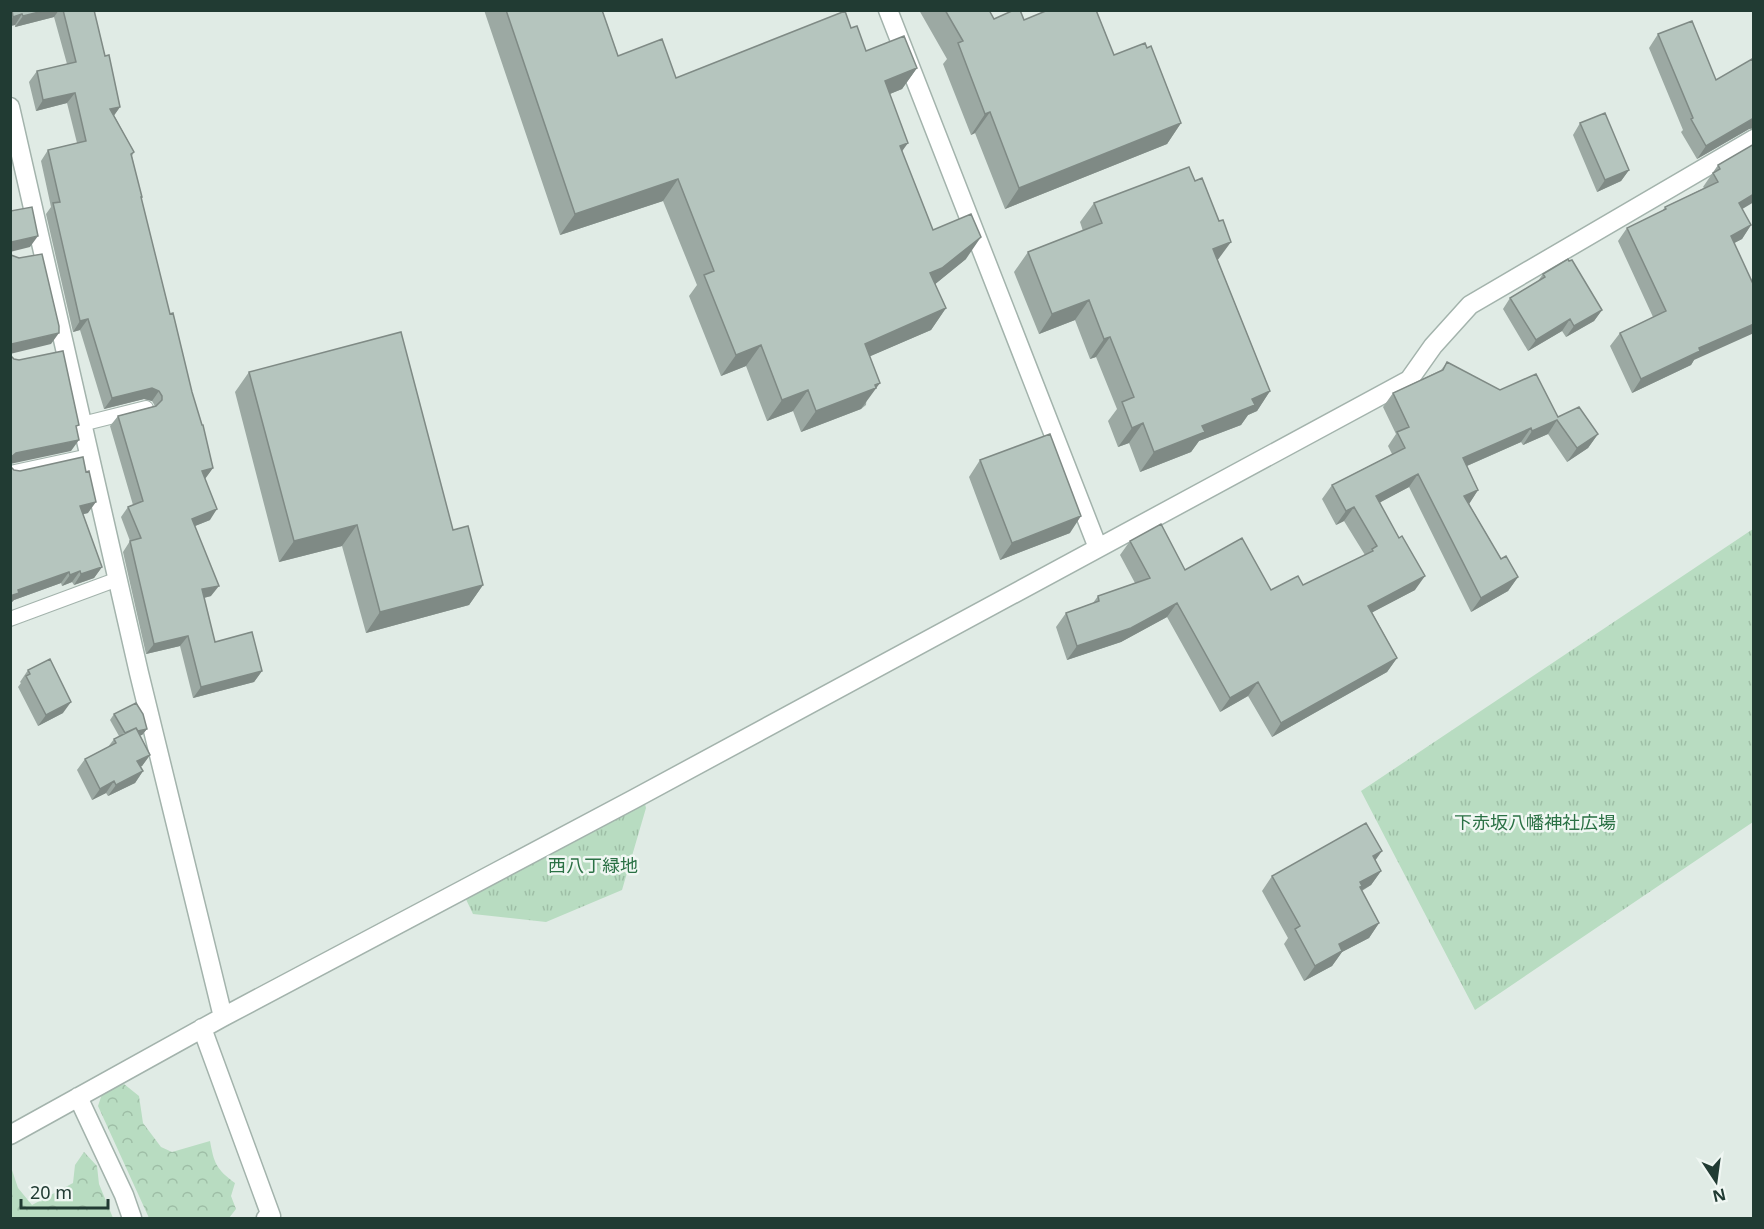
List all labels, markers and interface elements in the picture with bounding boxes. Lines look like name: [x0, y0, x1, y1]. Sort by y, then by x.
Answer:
park label: 下赤坂八幡神社広場: [1454, 810, 1616, 834]
park label: 西八丁緑地: [548, 853, 638, 877]
north arrow: [1686, 1151, 1746, 1211]
scale bar: [21, 1172, 108, 1210]
text: 20 m: [30, 1180, 72, 1204]
text: N: [1711, 1183, 1728, 1208]

